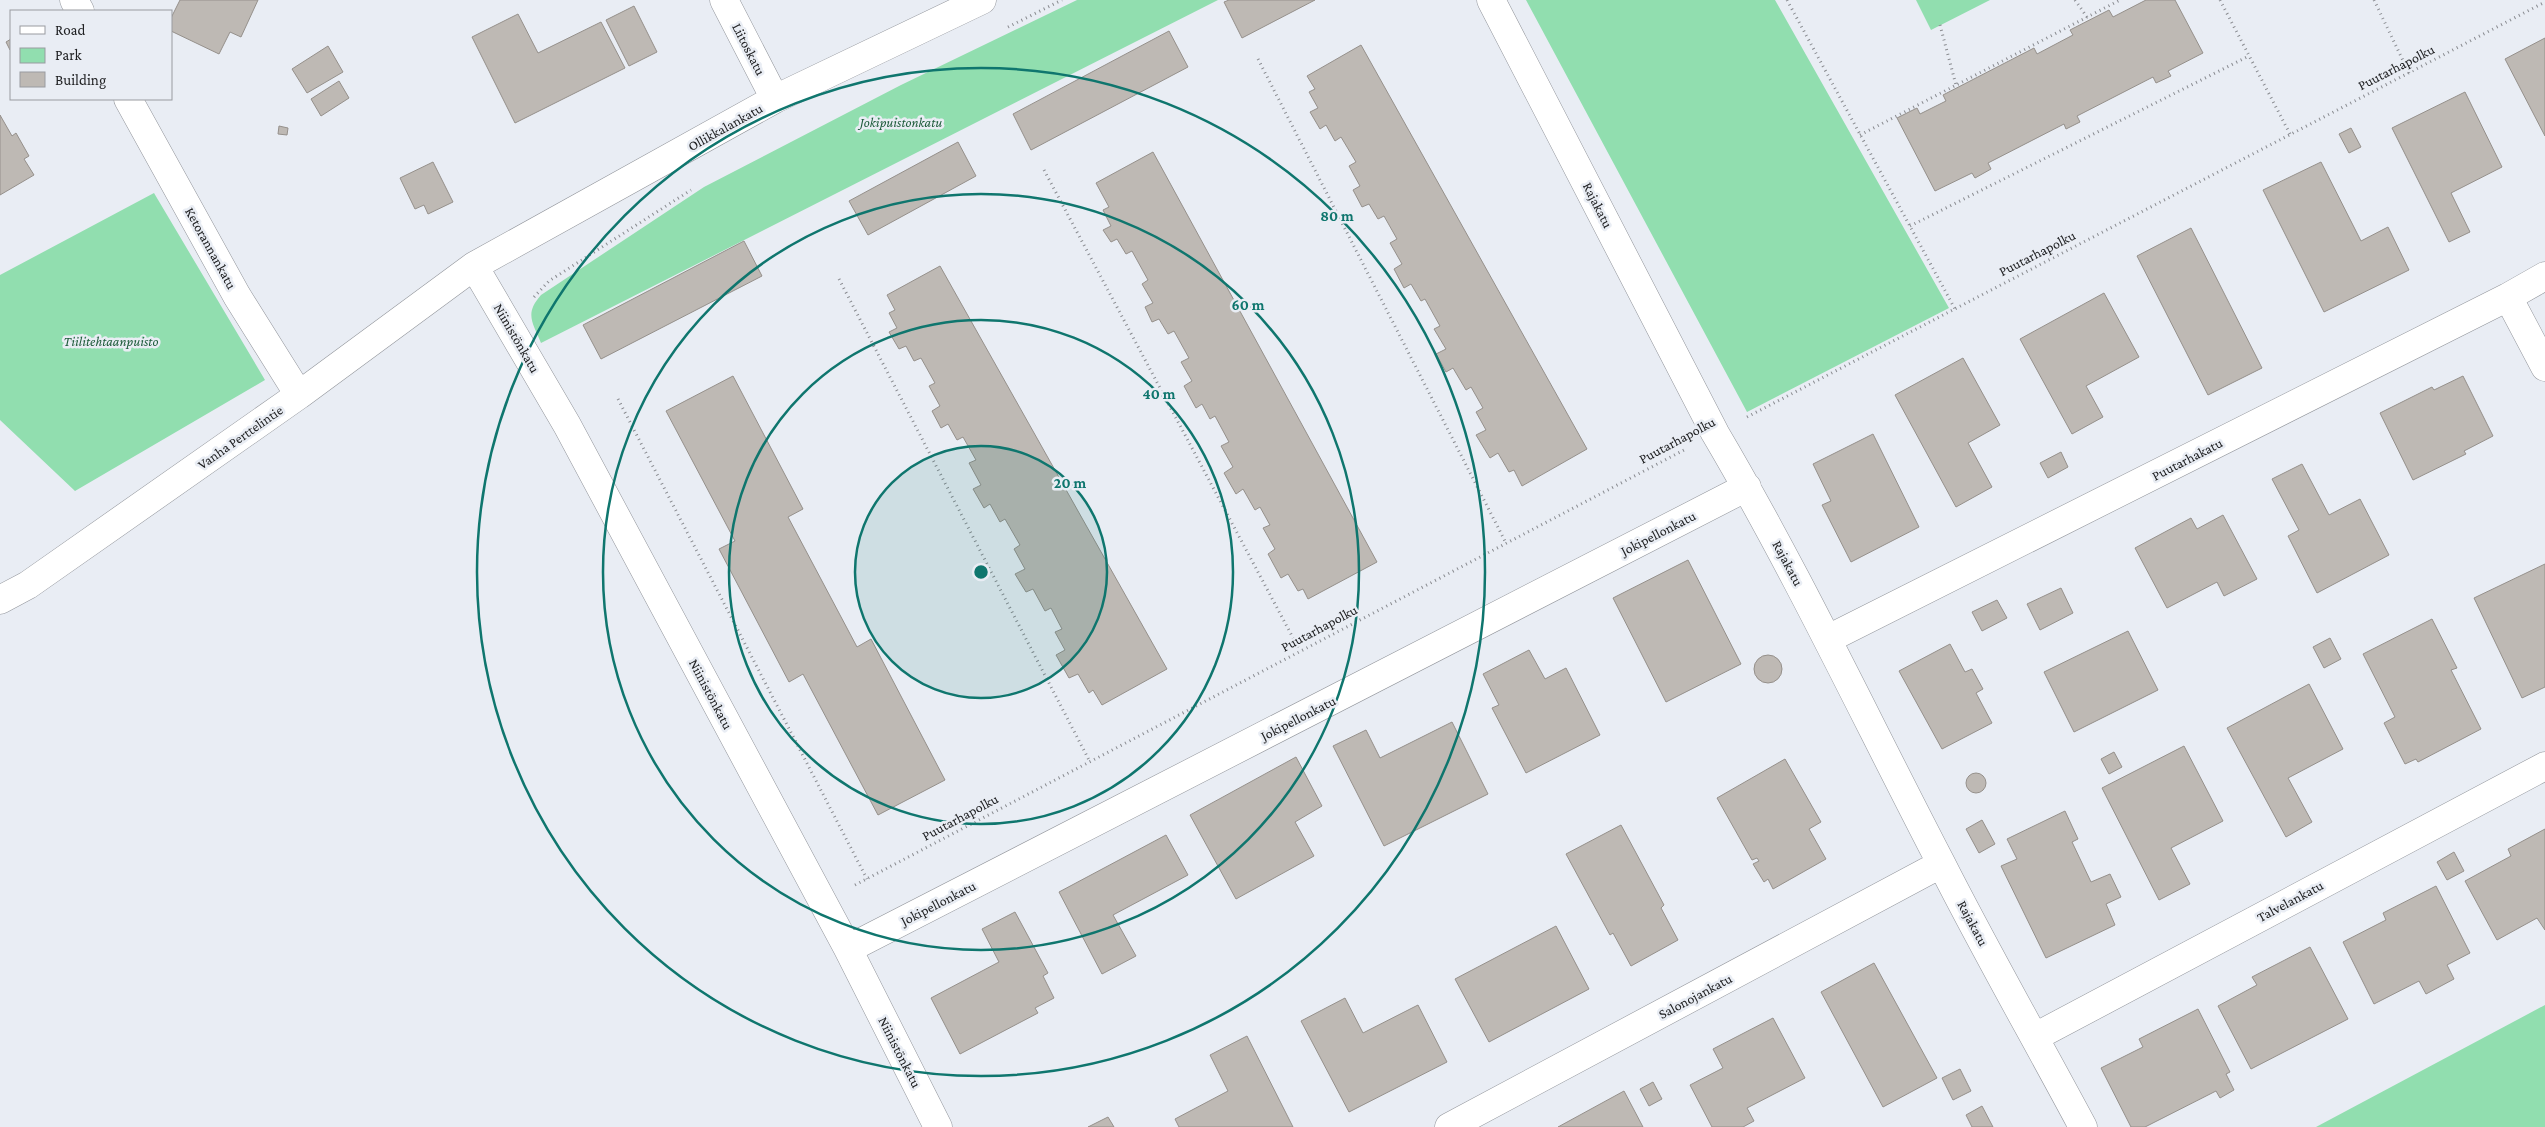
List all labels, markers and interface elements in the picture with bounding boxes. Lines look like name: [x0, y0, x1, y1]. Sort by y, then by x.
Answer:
legend: [10, 10, 172, 100]
street label: Liitoskatu: [729, 20, 769, 78]
text: Road: [55, 22, 86, 38]
street label: Puutarhapolku: [2355, 41, 2437, 93]
text: Park: [55, 47, 82, 63]
text: Building: [55, 72, 106, 89]
street label: Ollikkalankatu: [685, 100, 766, 154]
park label: Jokipuistonkatu: [857, 114, 942, 130]
street label: Rajakatu: [1579, 179, 1617, 231]
street label: Ketorannankatu: [182, 204, 240, 292]
text: 80 m: [1320, 208, 1354, 224]
street label: Puutarhapolku: [1996, 227, 2078, 279]
text: 60 m: [1232, 297, 1265, 313]
street label: Niinistönkatu: [491, 300, 544, 376]
park label: Tiilitehtaanpuisto: [64, 333, 158, 349]
text: 40 m: [1143, 386, 1176, 402]
street label: Vanha Perttelintie: [194, 402, 286, 472]
street label: Puutarhapolku: [1636, 413, 1718, 467]
street label: Puutarhakatu: [2149, 434, 2225, 484]
text: 20 m: [1054, 475, 1086, 491]
street label: Jokipellonkatu: [1616, 507, 1699, 560]
street label: Rajakatu: [1769, 538, 1807, 589]
centre of rings: [972, 563, 990, 581]
street label: Puutarhapolku: [1278, 601, 1360, 655]
street label: Niinistönkatu: [686, 656, 736, 732]
street label: Jokipellonkatu: [1256, 692, 1339, 745]
street label: Puutarhapolku: [919, 790, 1001, 844]
street label: Jokipellonkatu: [896, 877, 979, 930]
street label: Talvelankatu: [2254, 877, 2326, 925]
street label: Rajakatu: [1954, 898, 1992, 949]
street label: Salonojankatu: [1656, 970, 1735, 1023]
street label: Niinistönkatu: [875, 1014, 925, 1091]

